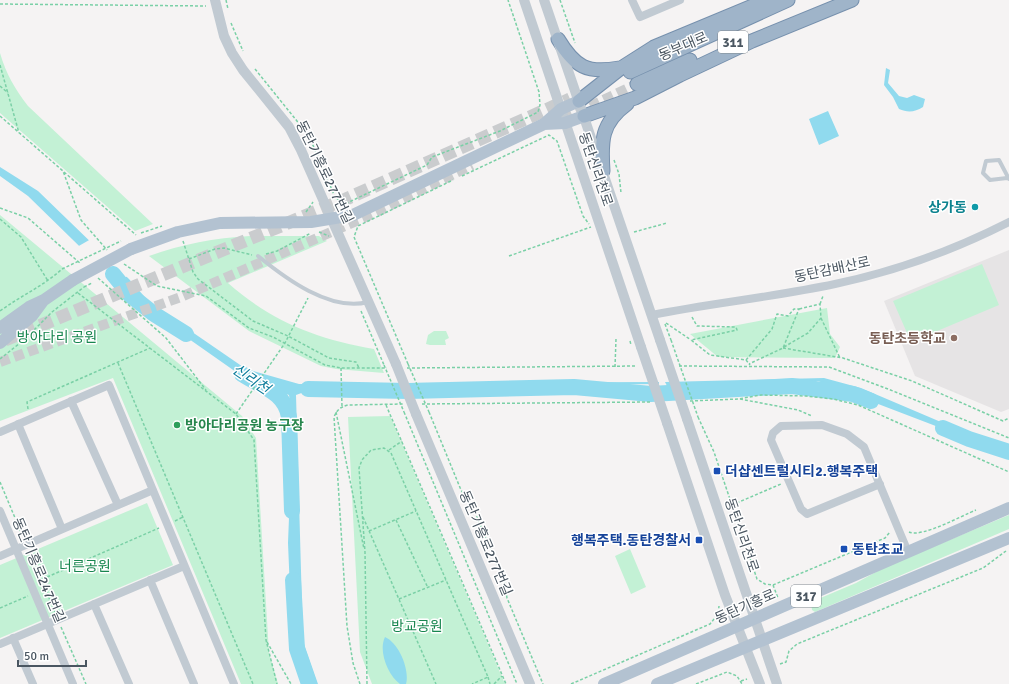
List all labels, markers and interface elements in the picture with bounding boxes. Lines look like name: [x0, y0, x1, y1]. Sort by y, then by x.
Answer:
street label: 동부대로: [656, 29, 710, 64]
road number: 311: [718, 31, 748, 53]
street label: 동탄기흥로277번길: [292, 118, 357, 227]
street label: 동탄신리천로: [575, 130, 616, 209]
place label: 상가동: [928, 199, 967, 216]
marker: 상가동: [970, 202, 980, 212]
street label: 동탄감배산로: [793, 253, 872, 286]
park label: 방아다리 공원: [17, 329, 97, 346]
place label: 동탄초등학교: [869, 330, 946, 347]
marker: 동탄초등학교: [949, 333, 959, 343]
water label: 신리천: [229, 360, 275, 399]
place label: 방아다리공원 농구장: [185, 417, 304, 434]
marker: 방아다리공원 농구장: [172, 420, 182, 430]
place label: 더샵센트럴시티2.행복주택: [725, 463, 878, 480]
marker: 더샵센트럴시티2.행복주택: [712, 466, 722, 476]
street label: 동탄기흥로277번길: [456, 488, 515, 598]
street label: 동탄신리천로: [721, 496, 762, 575]
street label: 동탄기흥로247번길: [9, 515, 68, 625]
place label: 행복주택.동탄경찰서: [571, 532, 691, 549]
marker: 행복주택.동탄경찰서: [694, 535, 704, 545]
place label: 동탄초교: [852, 541, 904, 558]
marker: 동탄초교: [839, 544, 849, 554]
park label: 너른공원: [59, 558, 111, 575]
road number: 317: [791, 585, 821, 607]
street label: 동탄기흥로: [712, 586, 778, 627]
park label: 방교공원: [391, 618, 443, 635]
scale bar: [18, 642, 86, 668]
text: 50 m: [24, 649, 49, 664]

